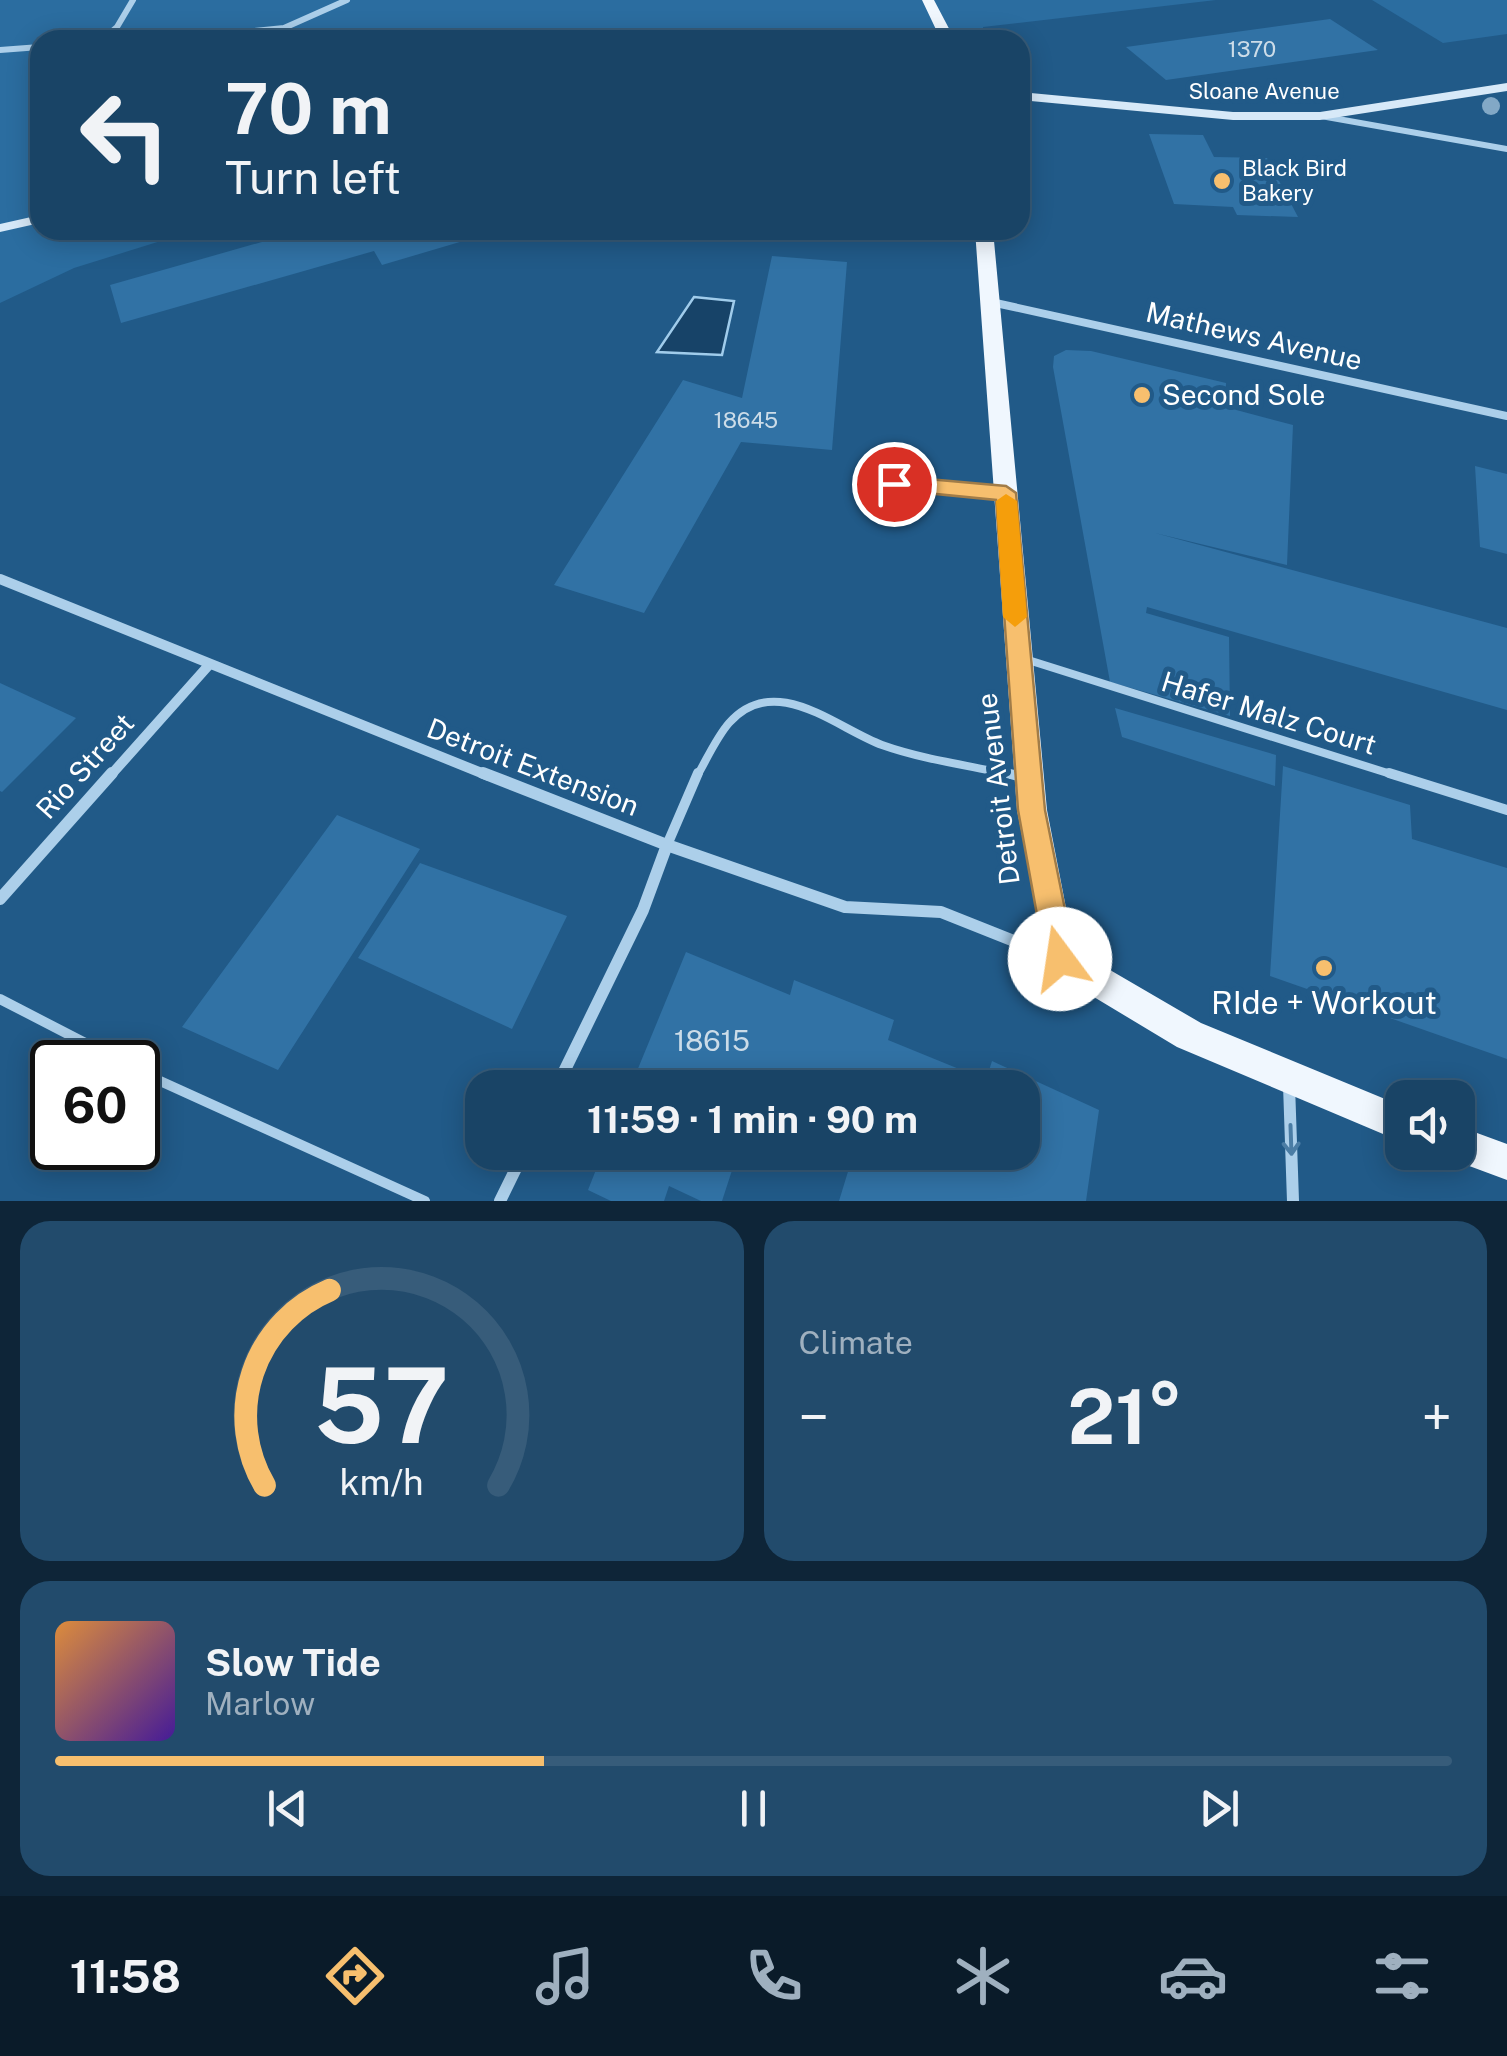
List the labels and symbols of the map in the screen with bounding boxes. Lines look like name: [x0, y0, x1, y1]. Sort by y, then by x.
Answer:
house number: 1370: [1228, 36, 1276, 62]
street label: Sloane Avenue: [1188, 78, 1340, 104]
place label: Black Bird Bakery: [1242, 155, 1347, 206]
marker: Black Bird Bakery: [1211, 170, 1233, 192]
street label: Mathews Avenue: [1143, 295, 1365, 376]
place label: Second Sole: [1162, 378, 1325, 411]
marker: Second Sole: [1131, 384, 1153, 406]
house number: 18645: [714, 407, 778, 433]
pin: [852, 442, 937, 527]
street label: Hafer Malz Court: [1158, 664, 1381, 761]
street label: Detroit Avenue: [969, 691, 1026, 887]
street label: Rio Street: [29, 706, 140, 825]
street label: Detroit Extension: [422, 711, 644, 822]
position arrow: [1008, 907, 1112, 1011]
marker: RIde + Workout: [1313, 957, 1335, 979]
place label: RIde + Workout: [1211, 984, 1437, 1021]
house number: 18615: [674, 1024, 750, 1057]
speed limit sign: 60: [30, 1040, 160, 1170]
one-way arrow: [1282, 1124, 1301, 1156]

